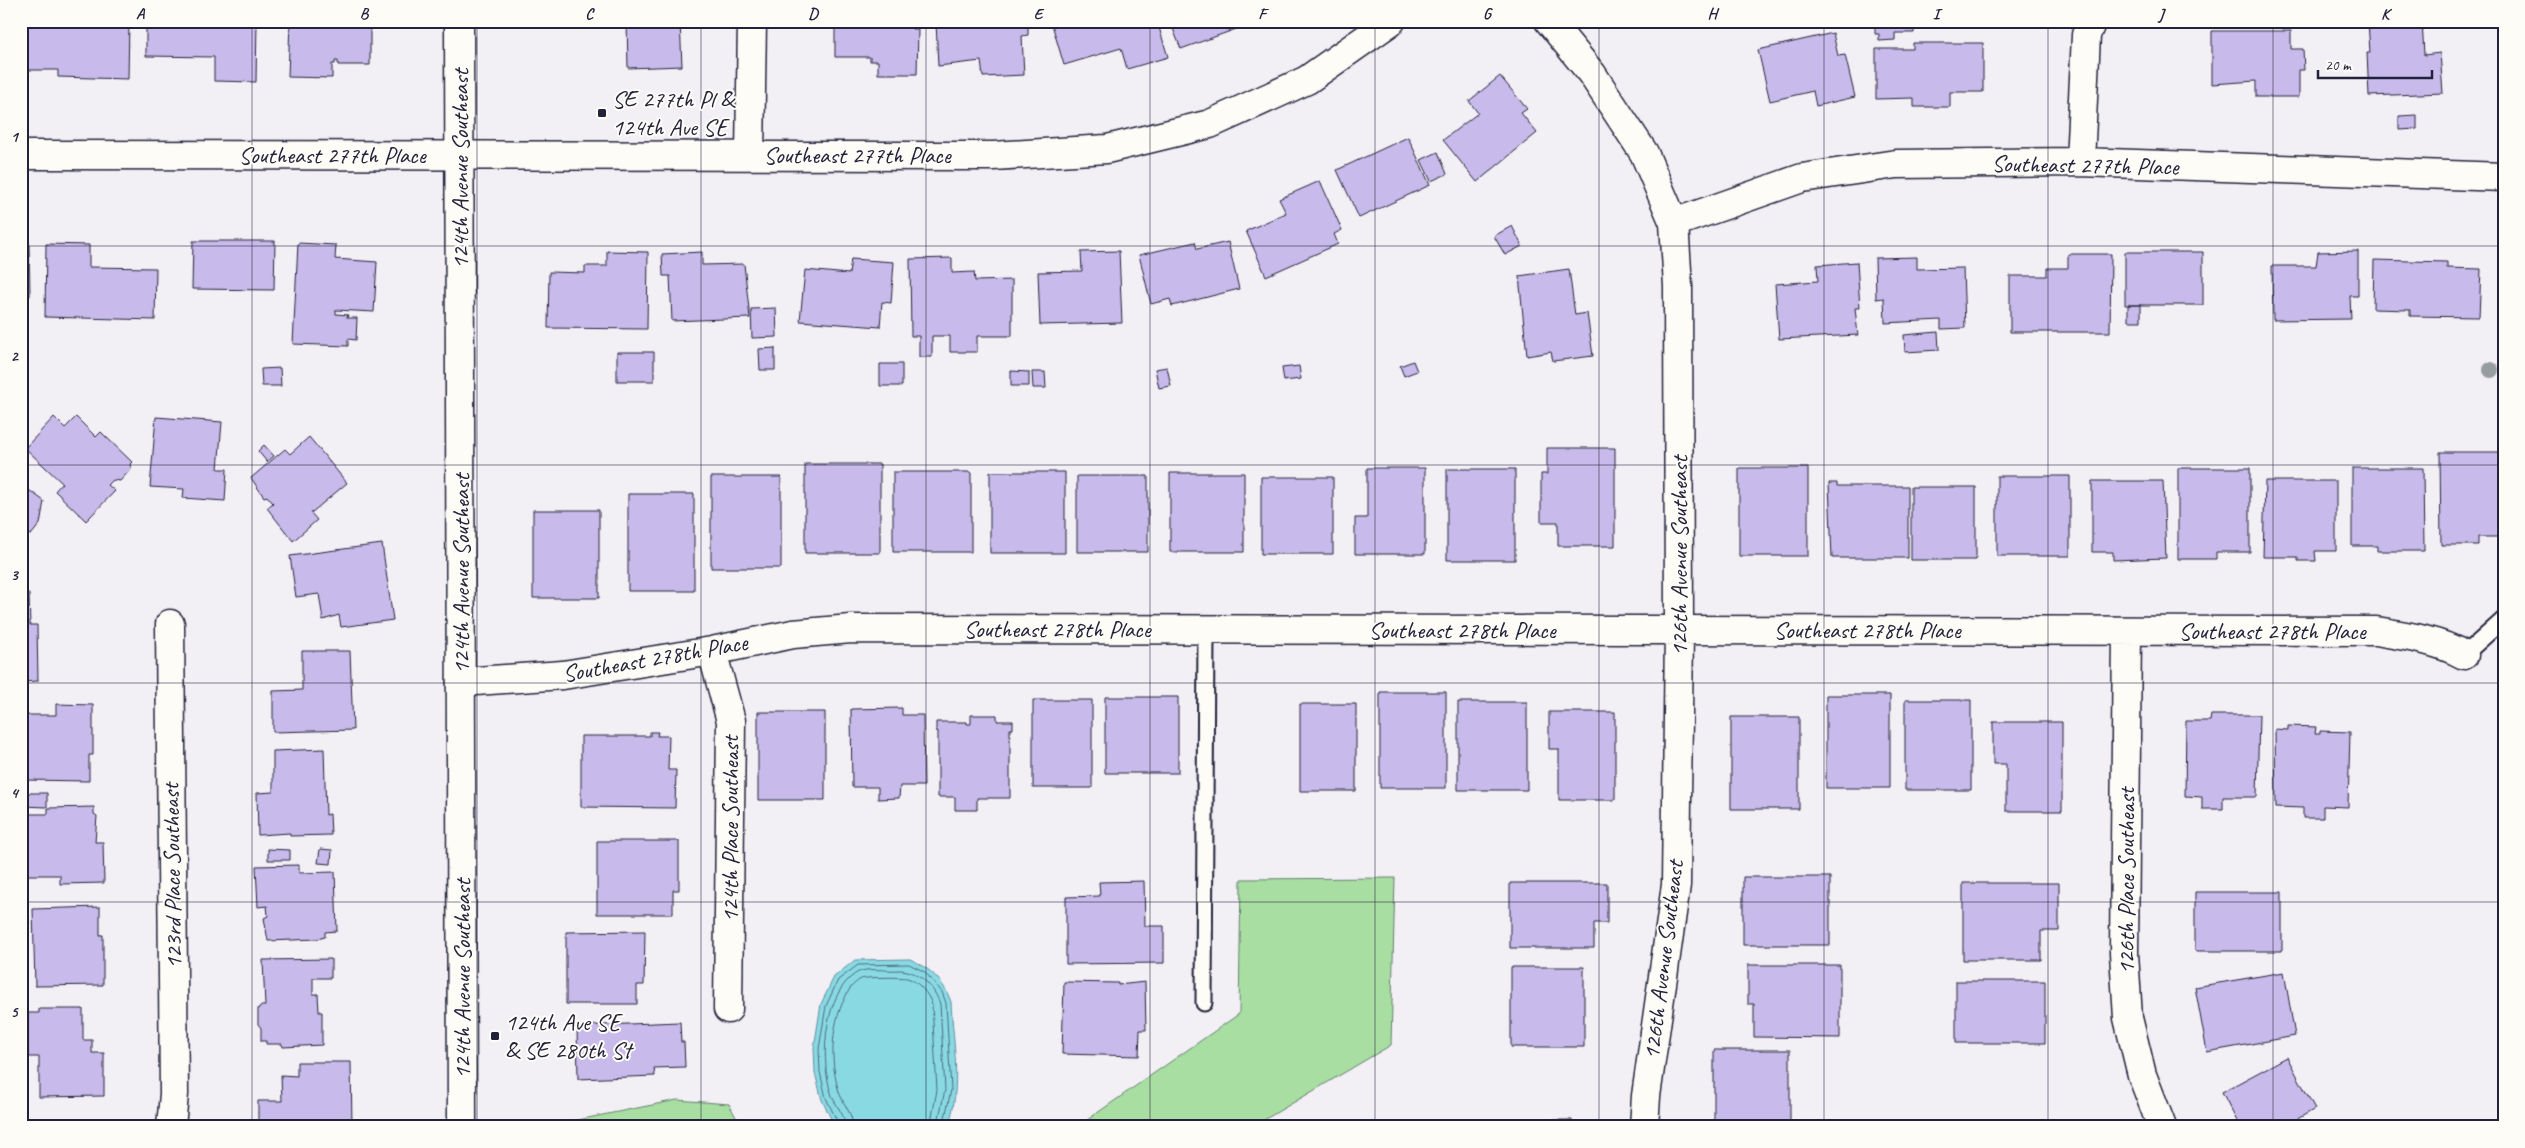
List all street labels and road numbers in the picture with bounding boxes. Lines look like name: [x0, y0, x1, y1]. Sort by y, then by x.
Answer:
street label: 124th Avenue Southeast: [445, 67, 475, 269]
street label: Southeast 277th Place: [239, 140, 428, 170]
street label: Southeast 277th Place: [764, 140, 953, 170]
street label: Southeast 277th Place: [1991, 148, 2181, 182]
street label: 126th Avenue Southeast: [1664, 454, 1694, 656]
street label: 124th Avenue Southeast: [446, 472, 476, 674]
street label: Southeast 278th Place: [964, 614, 1153, 644]
street label: Southeast 278th Place: [1369, 615, 1558, 645]
street label: Southeast 278th Place: [1774, 615, 1963, 645]
street label: Southeast 278th Place: [2179, 616, 2368, 646]
street label: Southeast 278th Place: [560, 627, 752, 689]
street label: 124th Place Southeast: [715, 734, 745, 922]
street label: 123rd Place Southeast: [155, 781, 189, 969]
street label: 126th Place Southeast: [2111, 786, 2141, 974]
street label: 126th Avenue Southeast: [1636, 857, 1690, 1061]
street label: 124th Avenue Southeast: [447, 877, 477, 1079]

